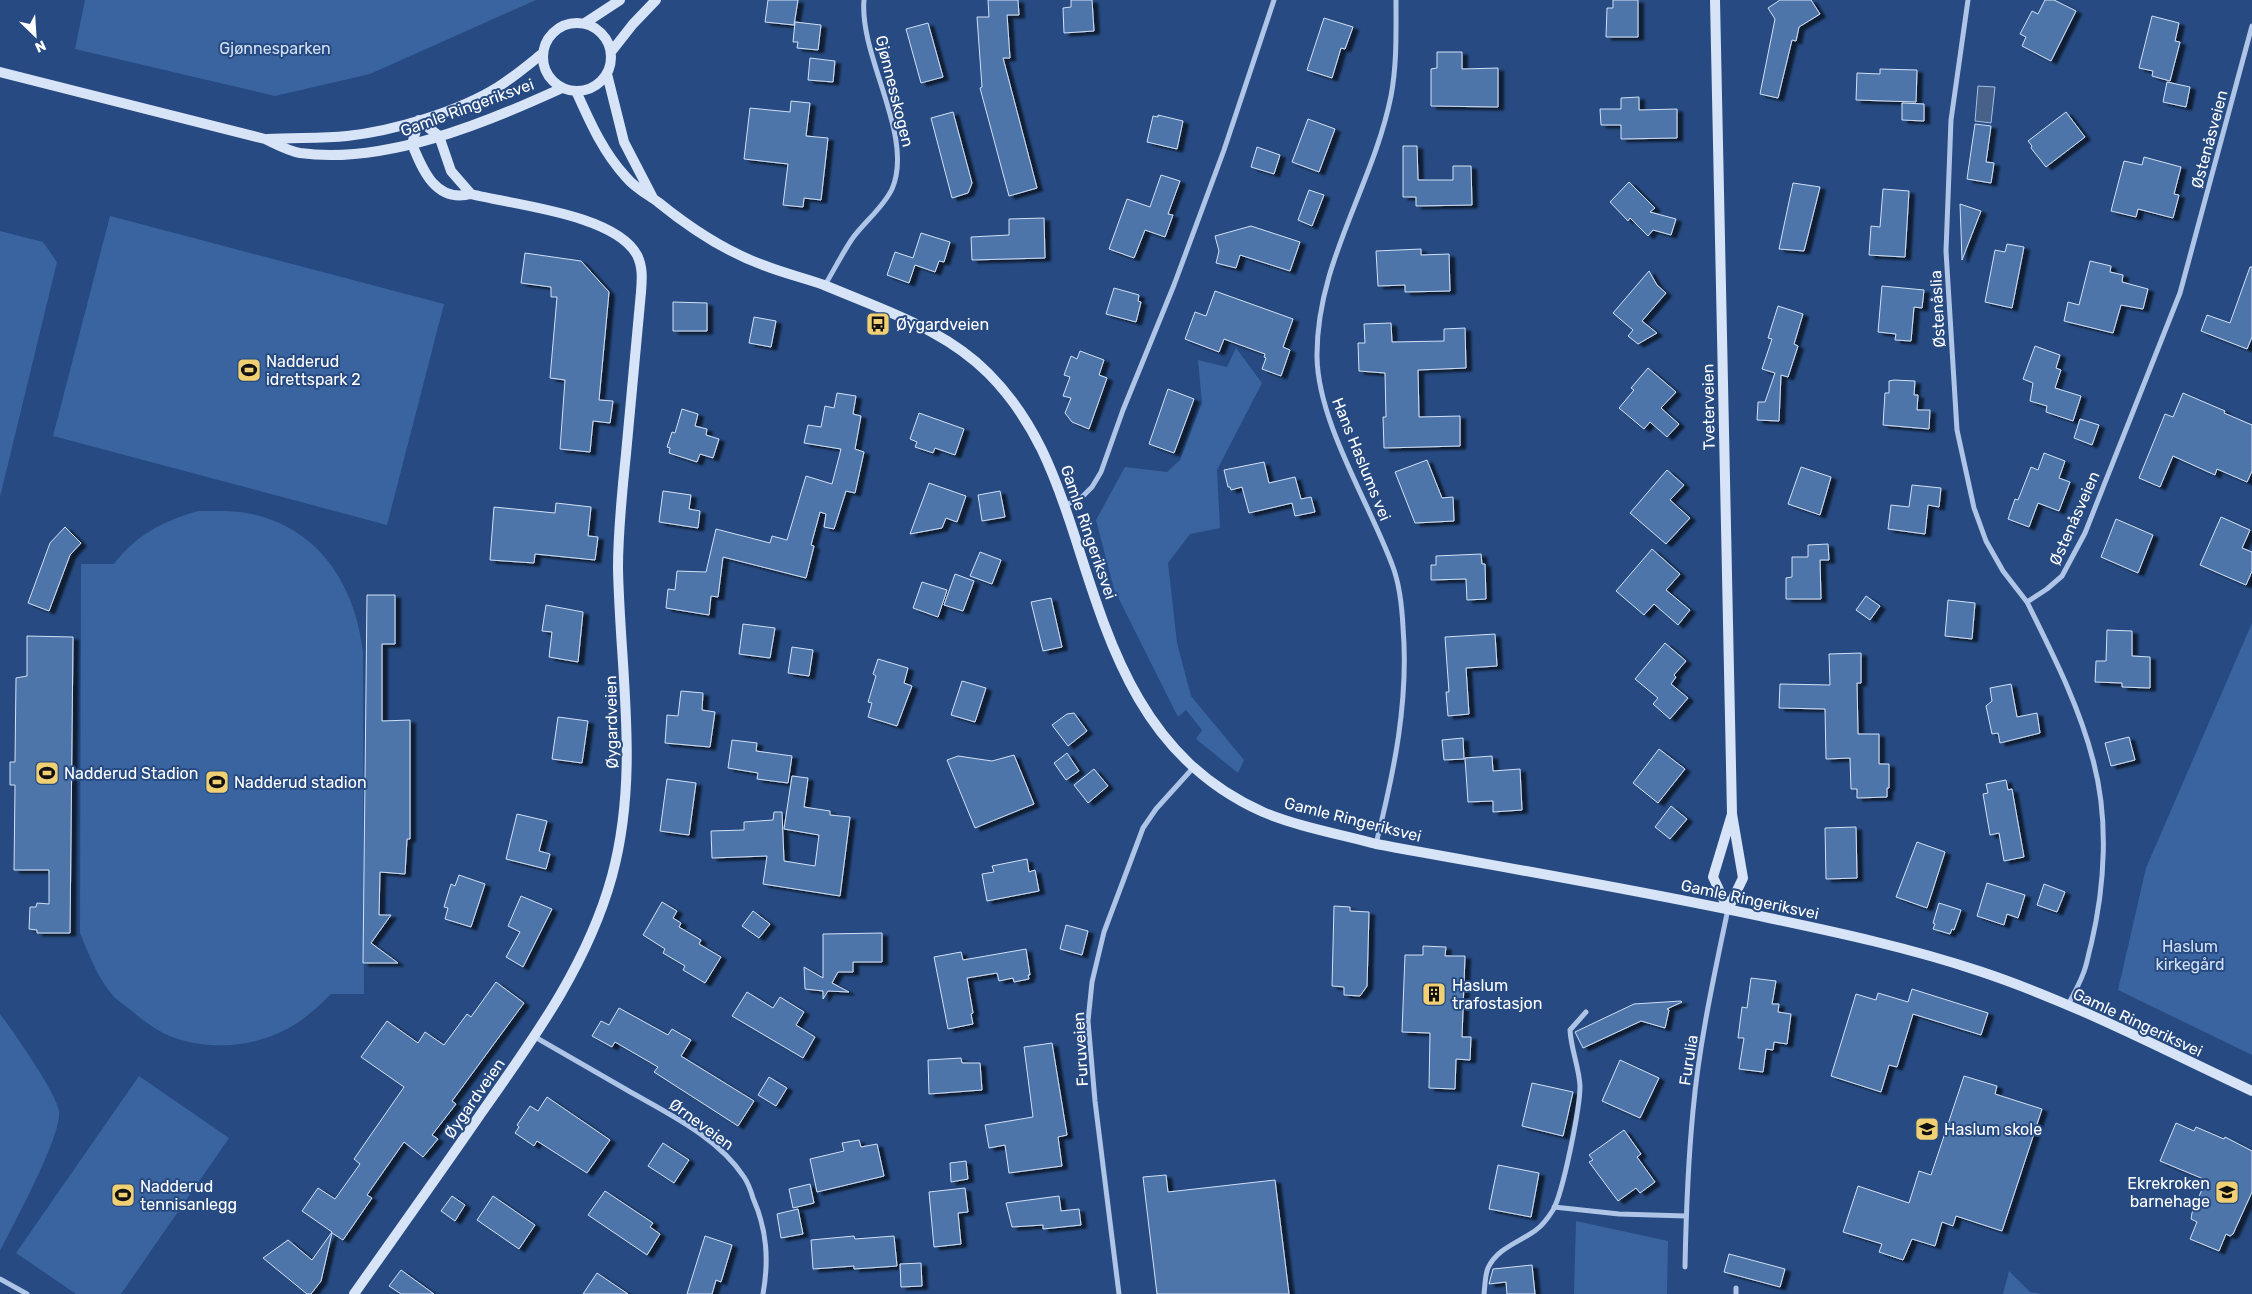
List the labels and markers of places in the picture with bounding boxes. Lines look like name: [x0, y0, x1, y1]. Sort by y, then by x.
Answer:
bus stop icon: Øygardveien: [865, 311, 891, 337]
place label: Øygardveien: [896, 315, 989, 334]
place label: Nadderud idrettspark 2: [266, 352, 361, 389]
sports icon: Nadderud idrettspark 2: [236, 357, 262, 383]
sports icon: Nadderud Stadion: [34, 760, 60, 786]
place label: Nadderud Stadion: [64, 764, 198, 783]
sports icon: Nadderud stadion: [204, 769, 230, 795]
place label: Nadderud stadion: [234, 773, 367, 792]
place label: Haslum trafostasjon: [1452, 976, 1543, 1013]
building icon: Haslum trafostasjon: [1421, 981, 1447, 1007]
school or university icon: Haslum skole: [1914, 1116, 1940, 1142]
place label: Haslum skole: [1944, 1120, 2042, 1139]
place label: Ekrekroken barnehage: [2127, 1174, 2210, 1211]
place label: Nadderud tennisanlegg: [140, 1177, 237, 1214]
school or university icon: Ekrekroken barnehage: [2214, 1179, 2240, 1205]
sports icon: Nadderud tennisanlegg: [110, 1182, 136, 1208]

